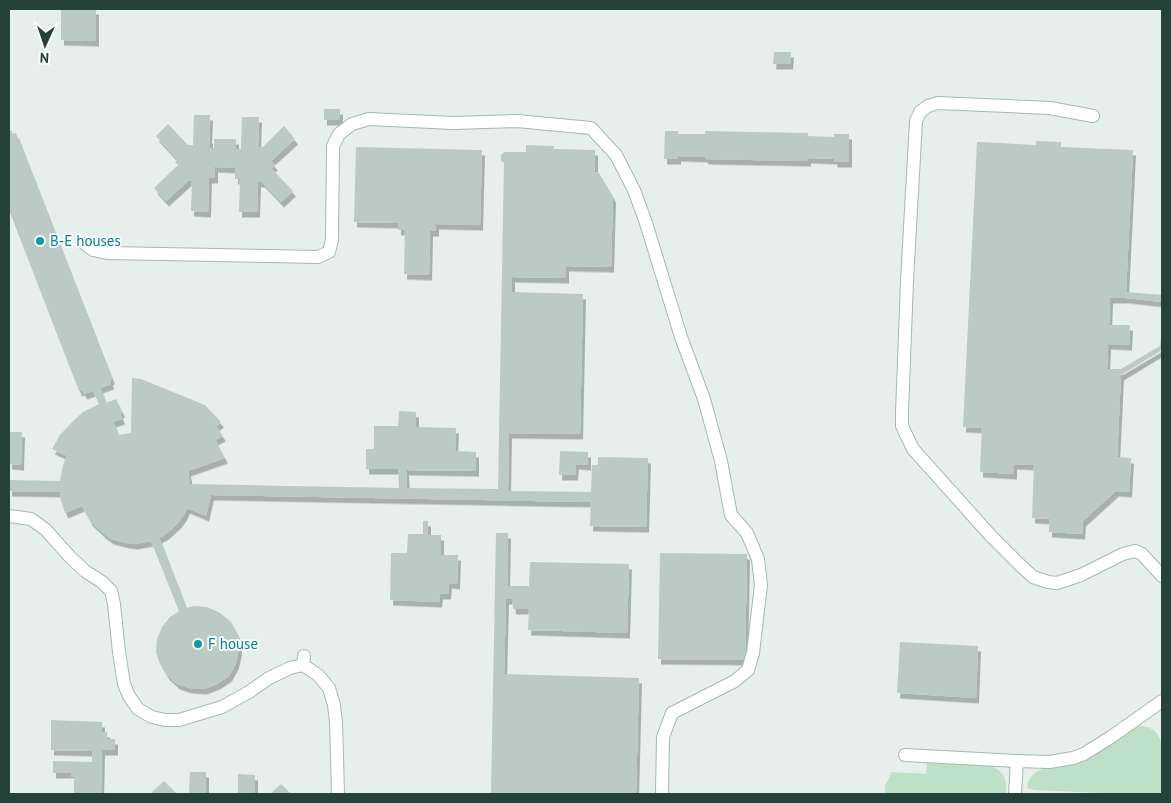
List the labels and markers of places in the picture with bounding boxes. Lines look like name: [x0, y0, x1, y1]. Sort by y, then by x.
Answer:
place label: B-E houses: [50, 231, 121, 250]
marker: B-E houses: [34, 235, 46, 247]
place label: F house: [208, 634, 258, 653]
marker: F house: [192, 638, 204, 650]

